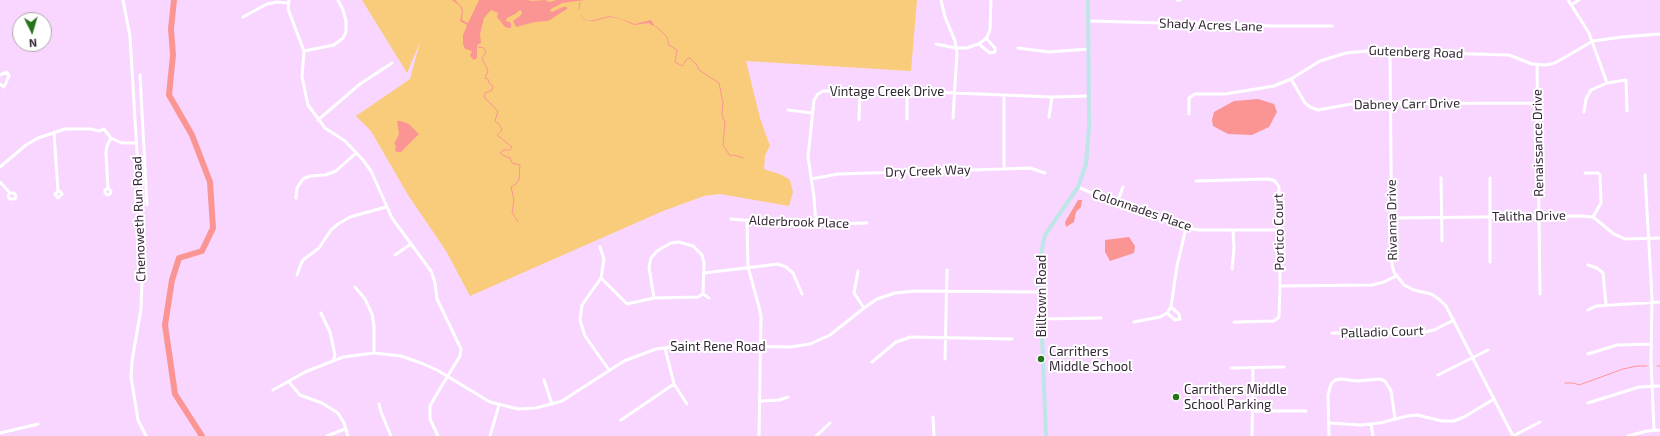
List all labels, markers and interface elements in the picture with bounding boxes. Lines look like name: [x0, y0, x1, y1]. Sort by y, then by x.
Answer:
north arrow: [12, 12, 52, 52]
street label: Shady Acres Lane: [1159, 15, 1263, 35]
text: N: [28, 37, 38, 50]
street label: Gutenberg Road: [1368, 43, 1464, 61]
street label: Vintage Creek Drive: [830, 84, 944, 100]
street label: Renaissance Drive: [1529, 89, 1547, 197]
street label: Dabney Carr Drive: [1354, 95, 1460, 113]
street label: Chenoweth Run Road: [129, 156, 149, 282]
street label: Dry Creek Way: [885, 162, 971, 180]
street label: Rivanna Drive: [1383, 179, 1401, 261]
street label: Colonnades Place: [1090, 186, 1194, 234]
street label: Portico Court: [1271, 193, 1287, 271]
street label: Talitha Drive: [1492, 208, 1566, 224]
street label: Alderbrook Place: [749, 212, 849, 232]
street label: Billtown Road: [1034, 255, 1050, 337]
street label: Palladio Court: [1340, 323, 1424, 341]
street label: Saint Rene Road: [670, 339, 766, 355]
place label: Carrithers Middle School: [1049, 344, 1132, 375]
marker: Carrithers Middle School: [1036, 354, 1046, 364]
place label: Carrithers Middle School Parking: [1184, 382, 1287, 413]
marker: Carrithers Middle School Parking: [1171, 392, 1181, 402]

